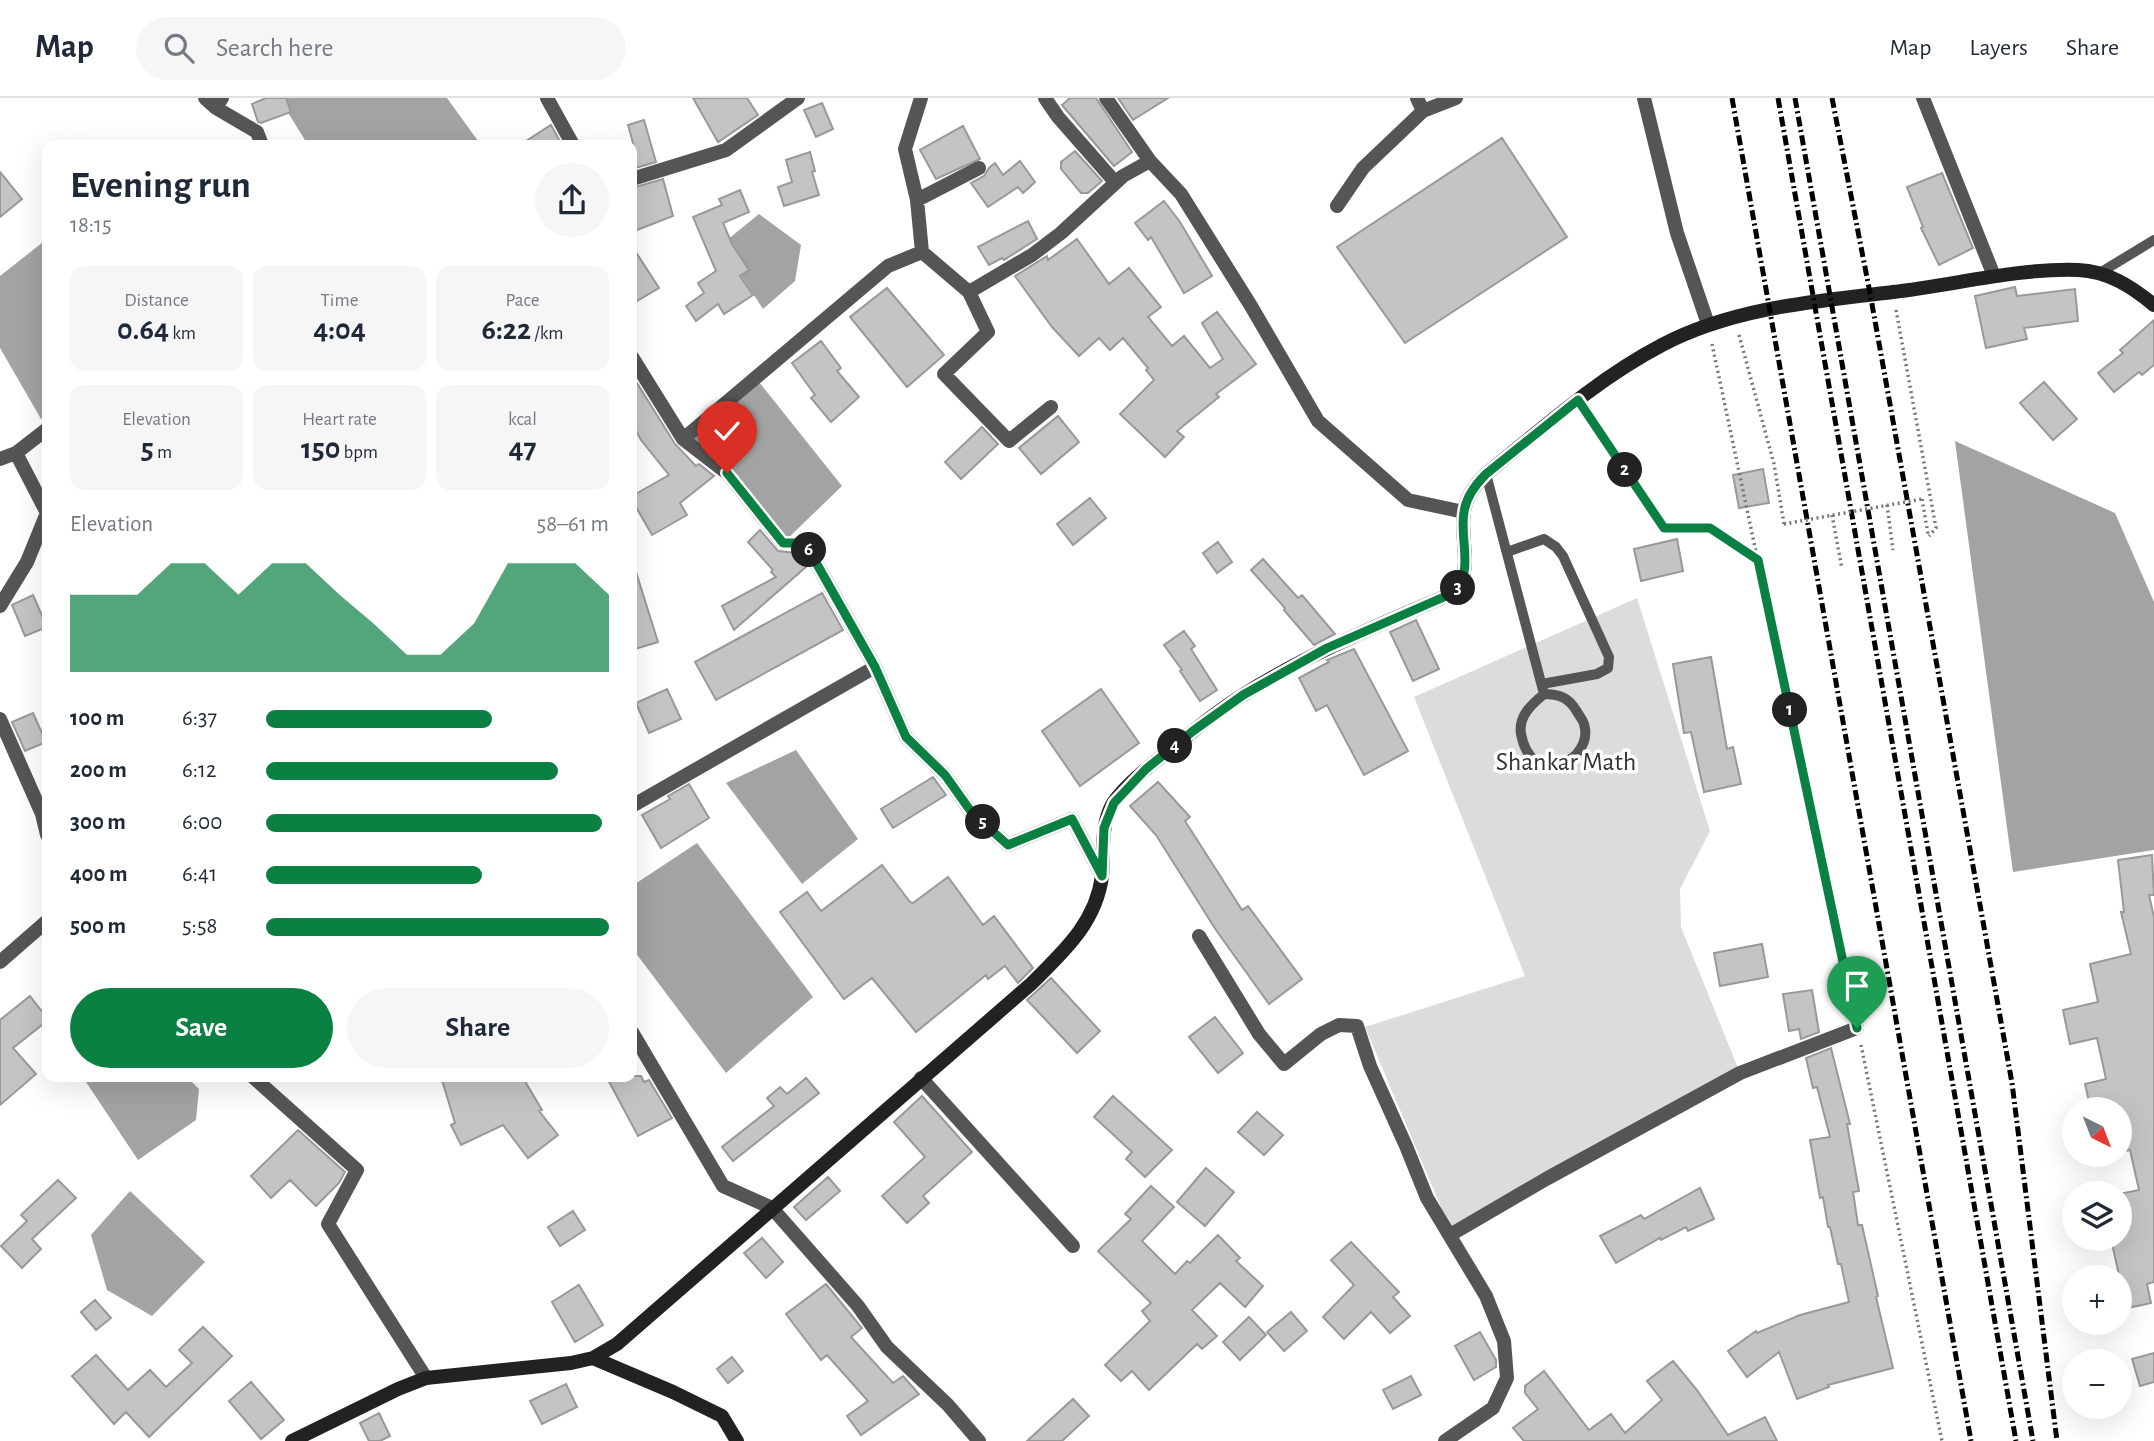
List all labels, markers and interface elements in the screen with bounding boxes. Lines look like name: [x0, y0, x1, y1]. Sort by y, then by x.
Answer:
search box: [136, 17, 626, 80]
icon: search: [160, 29, 198, 67]
text: Map: [35, 31, 94, 64]
text: Search here: [216, 35, 334, 61]
text: Map: [1889, 36, 1931, 60]
text: Layers: [1969, 36, 2028, 60]
text: Share: [2066, 36, 2119, 60]
button: share: [535, 163, 609, 237]
text: Evening run: [70, 167, 251, 205]
text: 18:15: [70, 214, 112, 237]
text: Distance: [124, 291, 189, 310]
text: Time: [321, 291, 358, 310]
text: Pace: [505, 291, 540, 310]
text: 0.64: [117, 315, 169, 345]
text: 4:04: [313, 315, 366, 345]
text: 6:22: [481, 315, 531, 345]
text: km: [169, 324, 196, 343]
text: /km: [531, 324, 564, 343]
pin: [697, 401, 757, 473]
text: Elevation: [122, 410, 191, 429]
text: Heart rate: [302, 410, 377, 429]
text: kcal: [508, 410, 537, 429]
icon: check: [708, 412, 746, 450]
text: 5: [141, 434, 154, 464]
text: 150: [301, 434, 340, 464]
text: 47: [508, 434, 537, 464]
text: m: [154, 443, 172, 462]
text: bpm: [340, 443, 378, 462]
pin: 2: [1608, 452, 1642, 488]
text: 2: [1620, 460, 1629, 479]
text: Elevation: [70, 513, 153, 536]
text: 58–61 m: [537, 513, 609, 536]
pin: 6: [792, 532, 826, 568]
text: 6: [804, 540, 813, 559]
pin: 3: [1440, 570, 1476, 606]
text: 3: [1453, 578, 1462, 597]
pin: 1: [1772, 692, 1808, 728]
text: 1: [1786, 700, 1793, 719]
text: 100 m: [70, 707, 124, 730]
text: 6:37: [182, 707, 217, 730]
pin: 4: [1158, 728, 1192, 764]
text: 4: [1170, 736, 1179, 755]
park label: Shankar Math: [1496, 749, 1636, 775]
text: 200 m: [70, 759, 127, 782]
text: 6:12: [182, 759, 216, 782]
pin: 5: [965, 804, 1000, 840]
text: 300 m: [70, 811, 126, 834]
text: 6:00: [182, 811, 222, 834]
text: 5: [978, 812, 987, 831]
text: 400 m: [70, 863, 128, 886]
text: 6:41: [182, 863, 217, 886]
text: 500 m: [70, 915, 126, 938]
text: 5:58: [182, 915, 217, 938]
pin: [1827, 956, 1887, 1028]
icon: arrive: [1838, 967, 1876, 1005]
button: Save: [70, 988, 333, 1068]
button: Share: [347, 988, 609, 1068]
north arrow: [2062, 1097, 2132, 1167]
map controls: [2062, 1097, 2132, 1419]
button: layers: [2062, 1181, 2132, 1251]
button: +: [2062, 1265, 2132, 1335]
button: −: [2062, 1349, 2132, 1419]

